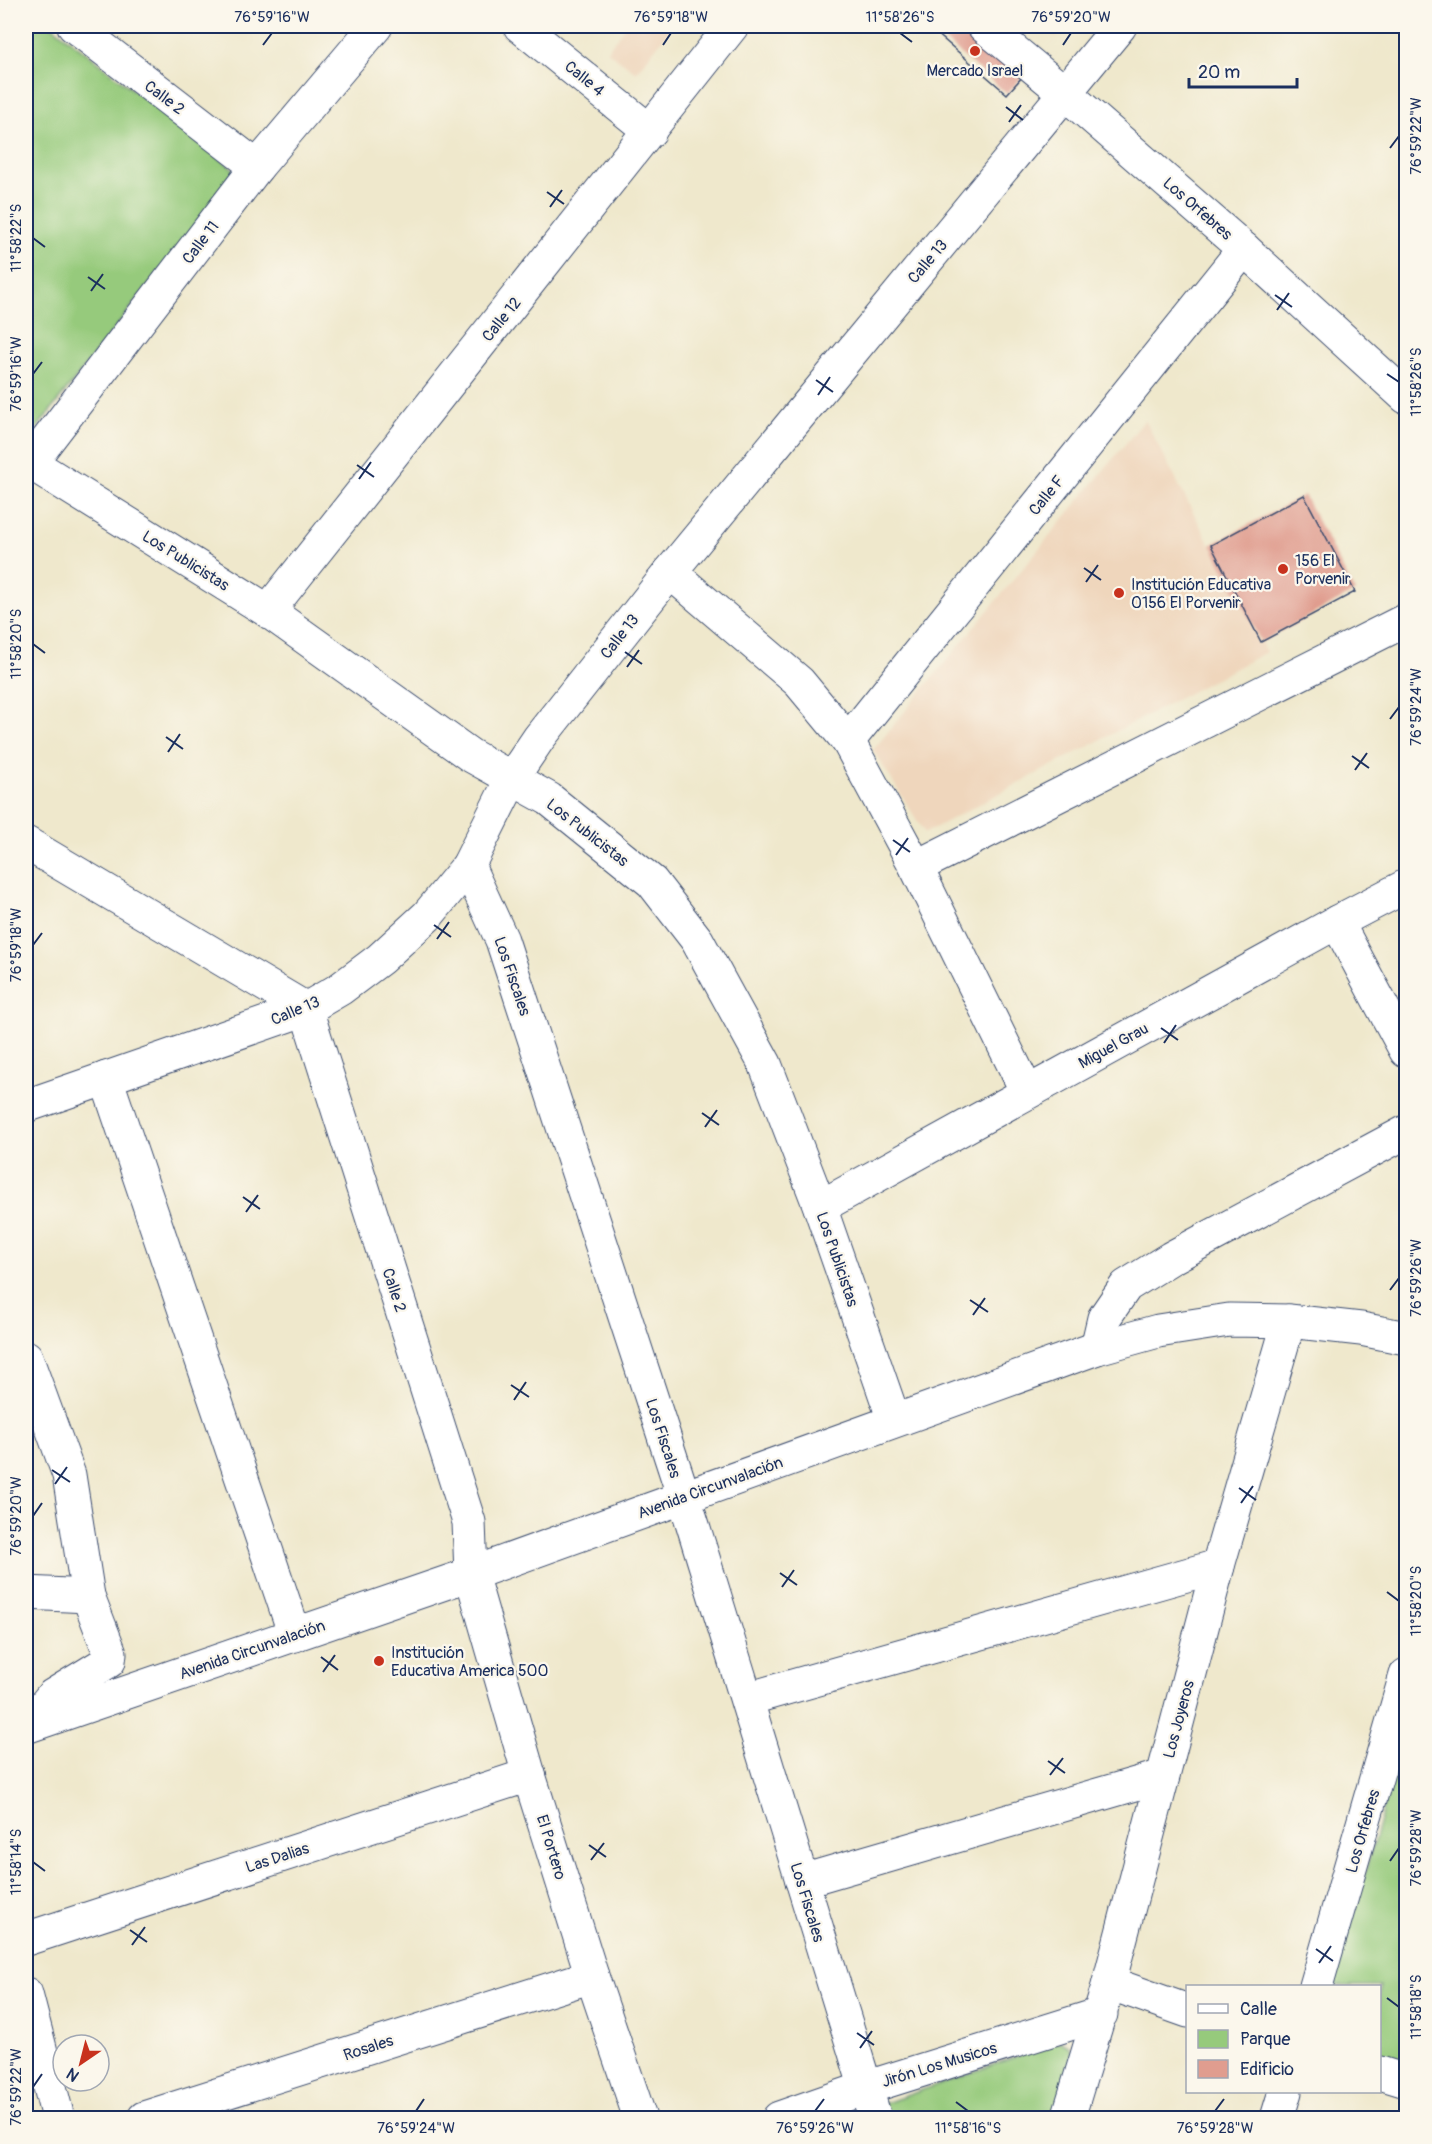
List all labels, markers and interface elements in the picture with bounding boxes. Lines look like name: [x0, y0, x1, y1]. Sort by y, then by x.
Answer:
text: 76°59'16"W: [234, 8, 310, 27]
text: 76°59'18"W: [634, 8, 708, 27]
text: 11°58'26"S: [866, 8, 934, 27]
text: 76°59'20"W: [1031, 8, 1111, 27]
marker: Mercado Israel: [968, 44, 982, 58]
scale bar: [1189, 51, 1297, 89]
street label: Calle 4: [560, 57, 608, 101]
place label: Mercado Israel: [927, 61, 1023, 81]
text: 20 m: [1198, 61, 1240, 84]
street label: Calle 2: [140, 76, 189, 119]
text: 76°59'22"W: [1407, 97, 1426, 175]
street label: Los Orfebres: [1158, 173, 1236, 244]
text: 11°58'22"S: [7, 204, 26, 272]
street label: Calle 11: [178, 217, 223, 268]
street label: Calle 13: [904, 235, 952, 288]
street label: Calle 12: [478, 293, 526, 346]
text: 76°59'16"W: [7, 336, 26, 412]
text: 11°58'26"S: [1407, 348, 1426, 416]
street label: Calle F: [1025, 471, 1069, 520]
street label: Los Publicistas: [138, 526, 233, 596]
place label: 156 El Porvenir: [1295, 551, 1351, 589]
marker: 156 El Porvenir: [1276, 562, 1290, 576]
place label: Institución Educativa 0156 El Porvenir: [1131, 575, 1271, 613]
marker: Institución Educativa 0156 El Porvenir: [1112, 586, 1126, 600]
text: 11°58'20"S: [7, 609, 26, 679]
street label: Calle 13: [596, 610, 644, 663]
text: 76°59'24"W: [1407, 668, 1426, 746]
street label: Los Publicistas: [542, 794, 632, 871]
text: 76°59'18"W: [7, 908, 26, 982]
street label: Los Fiscales: [489, 934, 535, 1018]
street label: Calle 13: [268, 992, 323, 1030]
street label: Miguel Grau: [1075, 1018, 1152, 1073]
street label: Los Publicistas: [812, 1209, 863, 1309]
text: 76°59'26"W: [1407, 1239, 1426, 1317]
street label: Calle 2: [378, 1266, 411, 1315]
street label: Los Fiscales: [641, 1396, 685, 1481]
street label: Avenida Circunvalación: [635, 1452, 786, 1524]
text: 76°59'20"W: [7, 1476, 26, 1556]
text: 11°58'20"S: [1407, 1566, 1426, 1636]
street label: Avenida Circunvalación: [177, 1616, 328, 1684]
place label: Institución Educativa America 500: [391, 1643, 549, 1681]
marker: Institución Educativa America 500: [372, 1654, 386, 1668]
street label: Los Joyeros: [1159, 1678, 1199, 1761]
street label: Los Orfebres: [1342, 1787, 1384, 1875]
text: 76°59'28"W: [1407, 1809, 1426, 1886]
street label: El Portero: [532, 1812, 571, 1883]
text: 11°58'14"S: [7, 1829, 26, 1895]
street label: Las Dalias: [243, 1838, 312, 1878]
street label: Los Fiscales: [785, 1860, 829, 1945]
text: 11°58'18"S: [1407, 1974, 1426, 2040]
legend: [1186, 1985, 1381, 2093]
text: Calle: [1240, 1998, 1277, 2021]
text: Parque: [1240, 2028, 1290, 2051]
street label: Rosales: [341, 2031, 396, 2065]
north arrow: [51, 2033, 111, 2093]
street label: Jirón Los Musicos: [879, 2038, 999, 2092]
text: 76°59'22"W: [7, 2048, 26, 2126]
text: Edificio: [1240, 2058, 1294, 2081]
text: N: [63, 2063, 83, 2086]
text: 76°59'24"W: [377, 2119, 455, 2138]
text: 76°59'26"W: [776, 2119, 854, 2138]
text: 11°58'16"S: [935, 2119, 1001, 2138]
text: 76°59'28"W: [1177, 2119, 1254, 2138]

